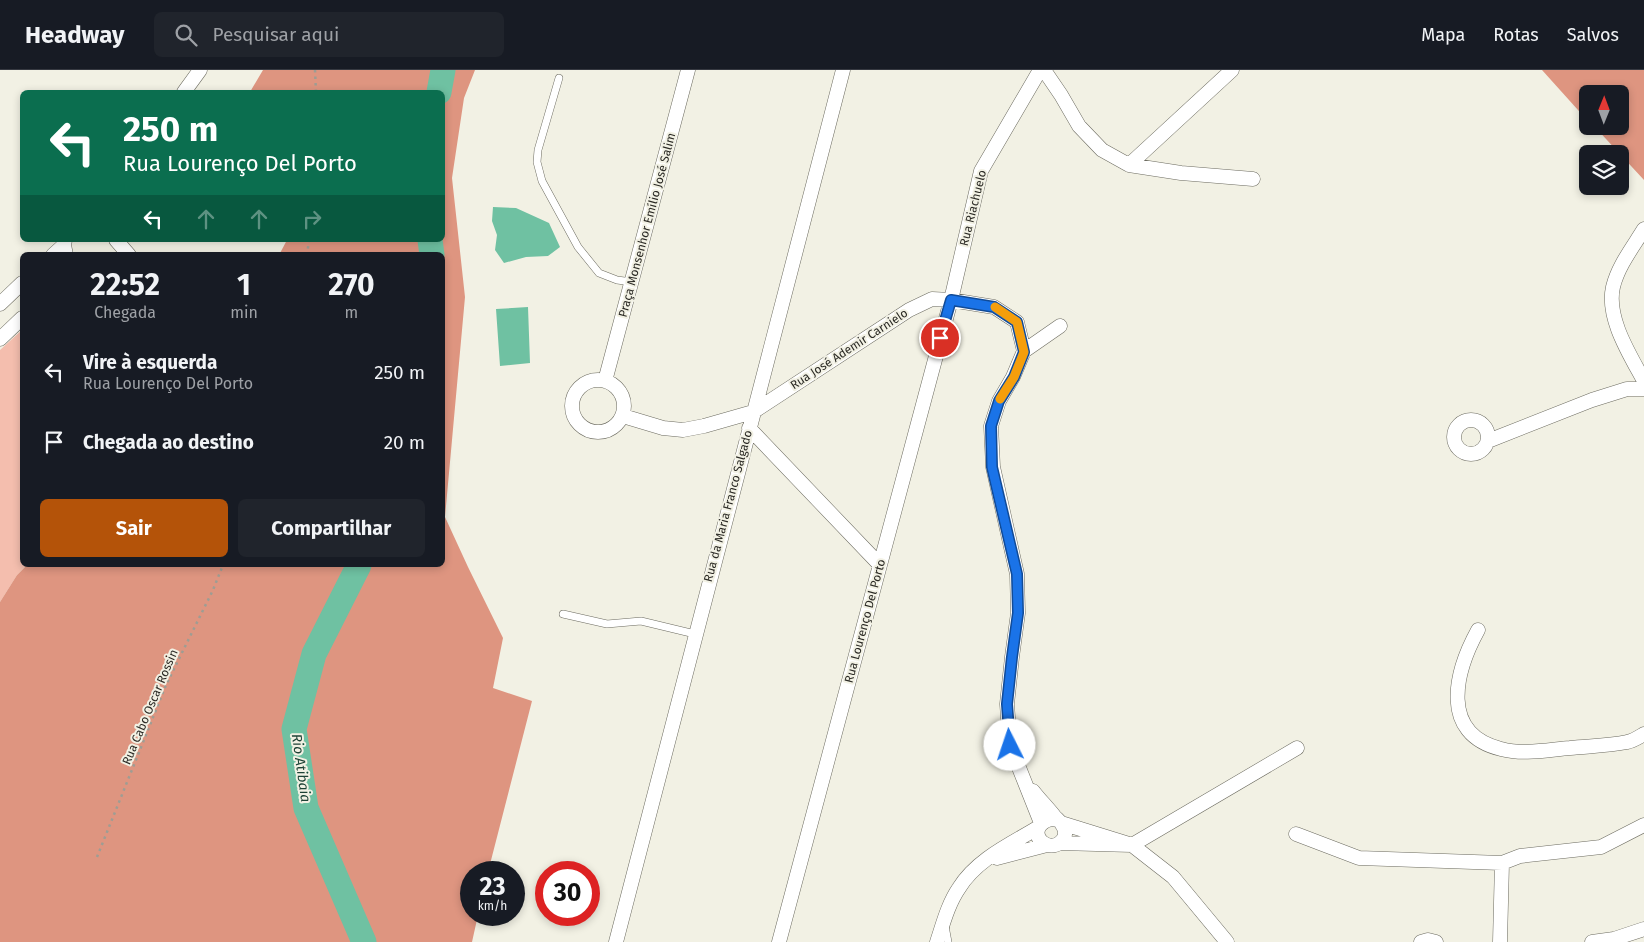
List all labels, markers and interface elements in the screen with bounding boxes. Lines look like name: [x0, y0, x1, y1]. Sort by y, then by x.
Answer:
search box: [154, 12, 504, 57]
text: Headway: [25, 21, 124, 49]
icon: search: [172, 21, 200, 49]
text: Pesquisar aqui: [212, 23, 339, 46]
text: Mapa: [1421, 24, 1465, 46]
text: Rotas: [1493, 24, 1539, 46]
text: Salvos: [1567, 24, 1619, 46]
north arrow: [1579, 85, 1629, 135]
map controls: [1579, 85, 1629, 195]
text: 250 m: [123, 108, 218, 150]
icon: left: [40, 110, 105, 175]
street label: Praça Monsenhor Emílio José Salim: [616, 131, 678, 319]
button: layers: [1579, 145, 1629, 195]
text: Rua Lourenço Del Porto: [123, 150, 357, 177]
street label: Rua Riachuelo: [957, 169, 989, 247]
icon: left: [139, 205, 167, 233]
icon: ahead: [192, 205, 220, 233]
icon: ahead: [245, 205, 273, 233]
icon: right: [298, 205, 326, 233]
text: 22:52: [90, 267, 160, 303]
text: 1: [237, 267, 251, 303]
text: 270: [328, 267, 375, 303]
text: Chegada: [94, 303, 156, 322]
text: min: [230, 303, 258, 322]
text: m: [345, 303, 358, 322]
street label: Rua José Ademir Carnielo: [788, 306, 910, 392]
pin: [919, 317, 961, 359]
icon: arrive: [926, 324, 954, 352]
text: Vire à esquerda: [83, 351, 217, 374]
icon: left: [40, 358, 68, 386]
text: 250 m: [374, 361, 425, 384]
text: Rua Lourenço Del Porto: [83, 374, 253, 393]
icon: arrive: [40, 428, 68, 456]
street label: Rua da Maria Franco Salgado: [701, 429, 755, 583]
text: Chegada ao destino: [83, 431, 254, 454]
text: 20 m: [384, 431, 425, 454]
button: Sair: [40, 499, 228, 557]
button: Compartilhar: [238, 499, 425, 557]
street label: Rua Lourenço Del Porto: [842, 558, 888, 684]
street label: Rua Cabo Oscar Rossin: [119, 647, 181, 767]
position arrow: [983, 718, 1035, 770]
water label: Rio Atibaia: [288, 733, 314, 803]
speed limit sign: 30: [535, 861, 600, 926]
text: 23: [480, 872, 505, 902]
text: km/h: [478, 899, 507, 913]

